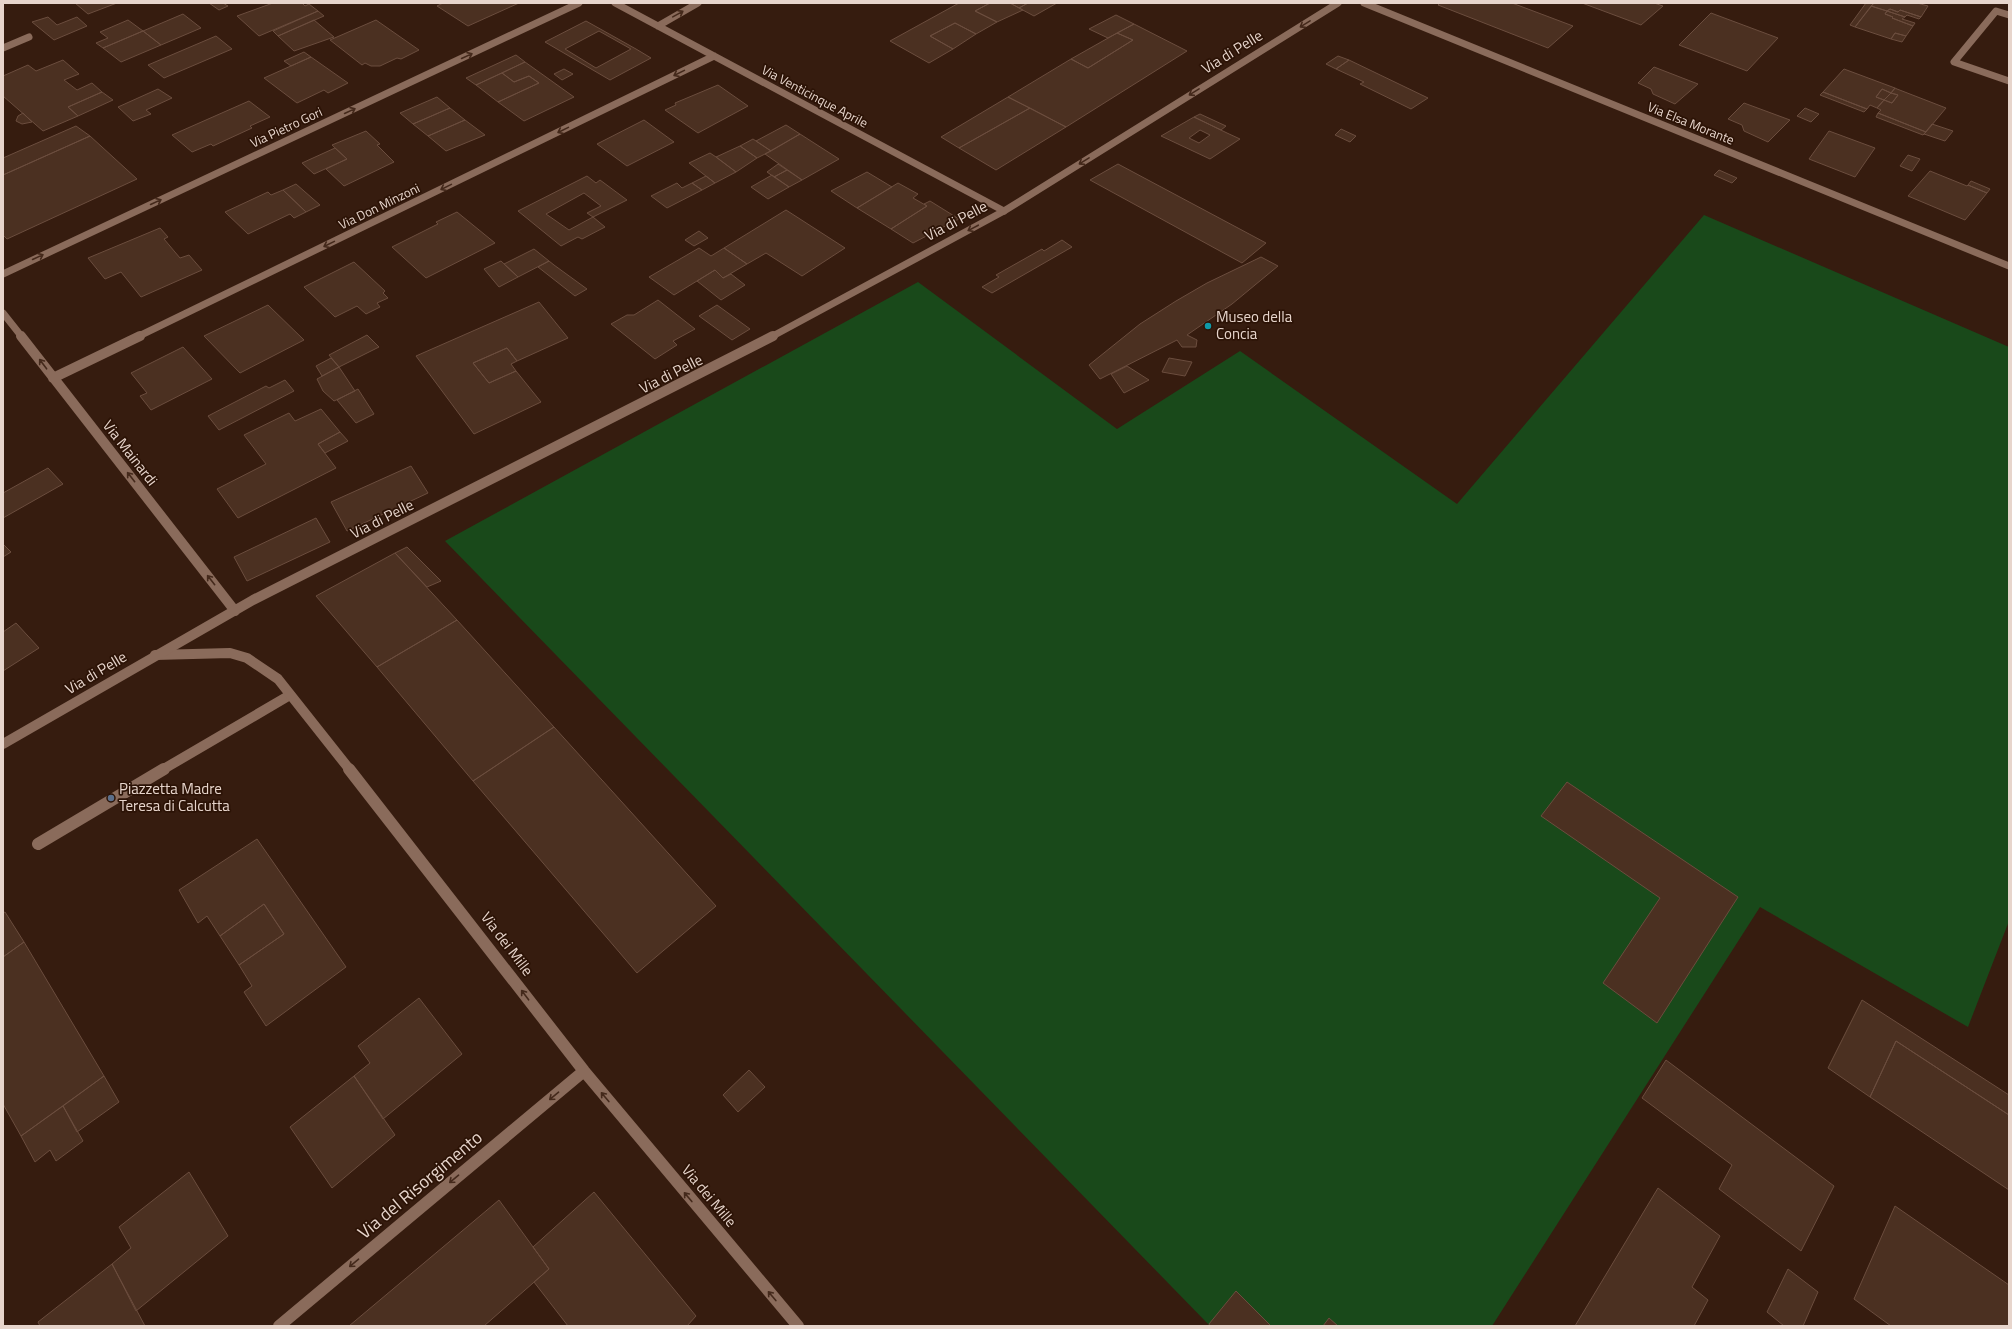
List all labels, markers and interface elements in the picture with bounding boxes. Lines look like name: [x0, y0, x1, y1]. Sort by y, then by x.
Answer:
one-way arrow: [672, 10, 684, 18]
one-way arrow: [1299, 20, 1311, 28]
street label: Via di Pelle: [1197, 24, 1267, 79]
one-way arrow: [461, 52, 473, 59]
street label: Via Venticinque Aprile: [758, 59, 872, 133]
one-way arrow: [674, 70, 686, 77]
one-way arrow: [1188, 89, 1200, 97]
street label: Via Elsa Morante: [1645, 96, 1737, 150]
street label: Via Pietro Gori: [247, 102, 325, 152]
one-way arrow: [343, 107, 355, 114]
one-way arrow: [557, 127, 569, 134]
one-way arrow: [1079, 157, 1090, 165]
street label: Via Don Minzoni: [335, 178, 423, 234]
one-way arrow: [440, 184, 452, 191]
street label: Via di Pelle: [920, 194, 991, 247]
one-way arrow: [150, 198, 162, 205]
one-way arrow: [967, 225, 979, 232]
one-way arrow: [323, 241, 335, 248]
one-way arrow: [32, 253, 44, 260]
place label: Museo della Concia: [1216, 305, 1293, 345]
marker: Museo della Concia: [1203, 321, 1213, 331]
street label: Via di Pelle: [635, 348, 706, 399]
one-way arrow: [38, 358, 47, 369]
street label: Via Mainardi: [97, 415, 163, 491]
one-way arrow: [127, 472, 135, 483]
street label: Via di Pelle: [346, 493, 417, 544]
one-way arrow: [207, 575, 215, 586]
street label: Via di Pelle: [61, 645, 131, 700]
place label: Piazzetta Madre Teresa di Calcutta: [119, 777, 230, 817]
marker: Piazzetta Madre Teresa di Calcutta: [106, 793, 116, 803]
street label: Via dei Mille: [476, 907, 539, 981]
one-way arrow: [521, 989, 530, 1000]
one-way arrow: [548, 1091, 559, 1100]
one-way arrow: [601, 1092, 610, 1103]
street label: Via del Risorgimento: [351, 1124, 488, 1245]
street label: Via dei Mille: [676, 1159, 742, 1232]
one-way arrow: [449, 1175, 459, 1184]
one-way arrow: [684, 1192, 693, 1202]
one-way arrow: [349, 1258, 360, 1267]
one-way arrow: [768, 1291, 777, 1302]

